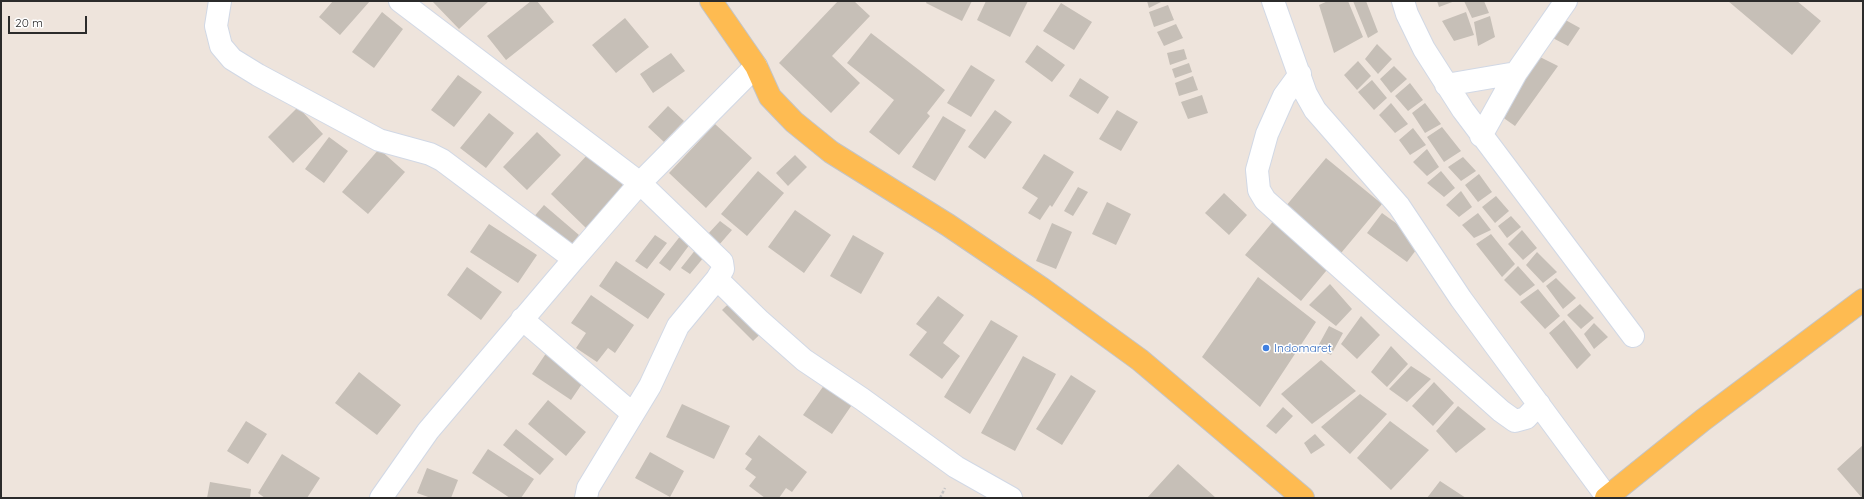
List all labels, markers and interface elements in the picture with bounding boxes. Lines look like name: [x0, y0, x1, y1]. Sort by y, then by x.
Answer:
scale bar: [10, 8, 89, 34]
text: 20 m: [15, 15, 43, 30]
place label: Indomaret: [1274, 341, 1332, 355]
marker: Indomaret: [1261, 343, 1271, 353]

